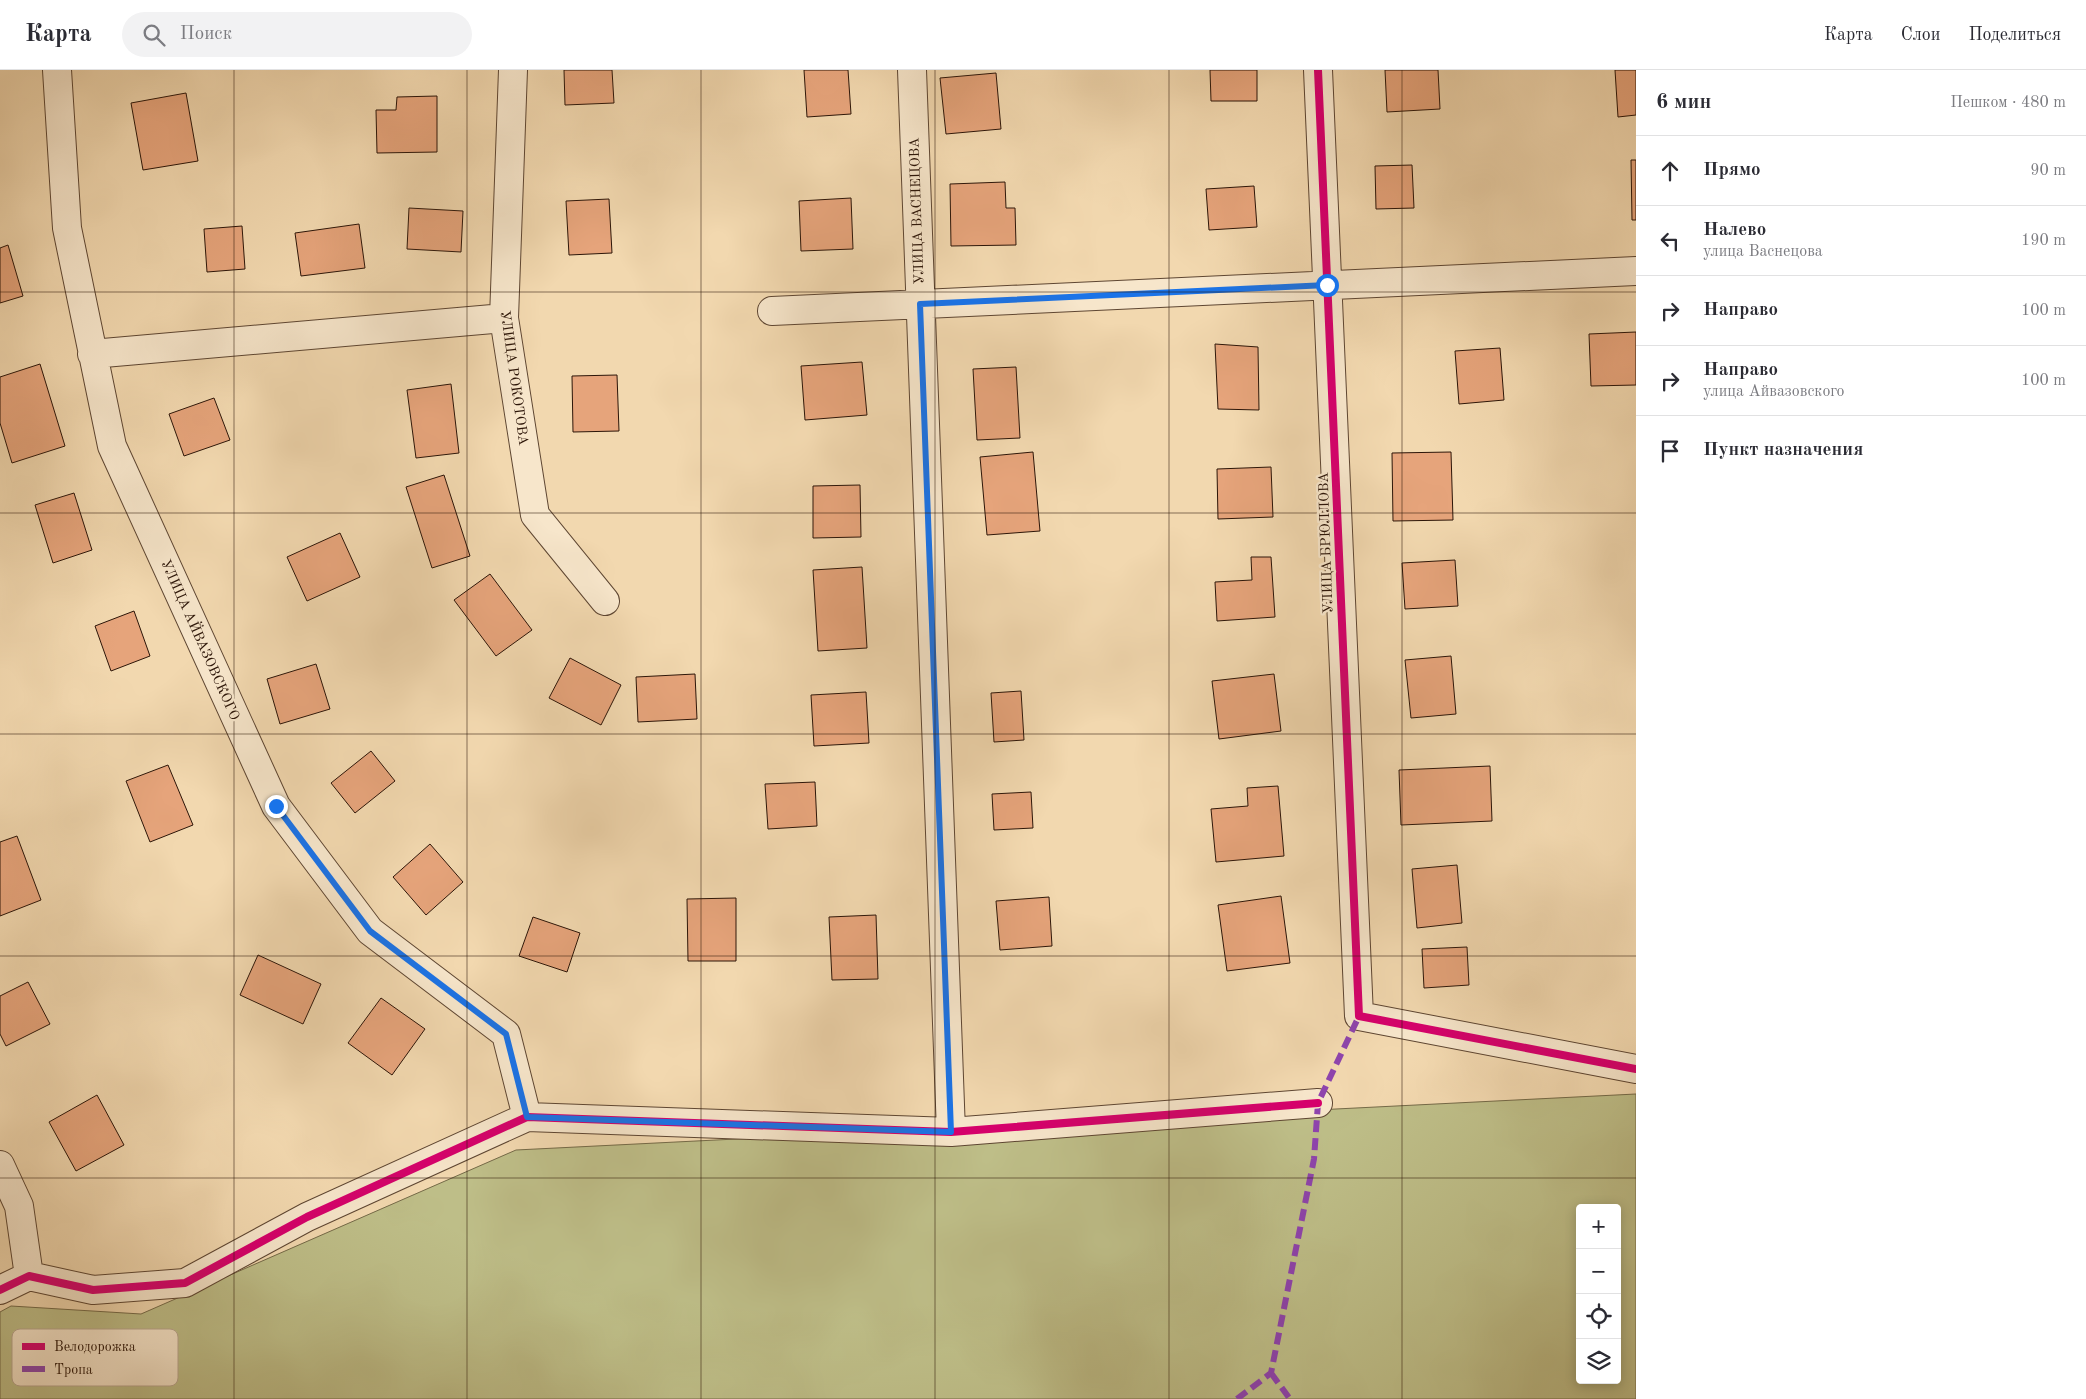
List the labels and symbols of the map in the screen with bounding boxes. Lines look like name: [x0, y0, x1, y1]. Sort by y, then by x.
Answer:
street label: УЛИЦА ВАСНЕЦОВА: [907, 137, 927, 285]
route start: [1316, 274, 1339, 297]
street label: УЛИЦА РОКОТОВА: [498, 310, 530, 447]
street label: УЛИЦА БРЮЛЛОВА: [1317, 472, 1335, 614]
street label: УЛИЦА АЙВАЗОВСКОГО: [158, 556, 246, 723]
route end: [265, 795, 288, 818]
legend: [12, 1329, 178, 1386]
text: Велодорожка: [54, 1340, 136, 1354]
text: Тропа: [54, 1363, 93, 1377]

